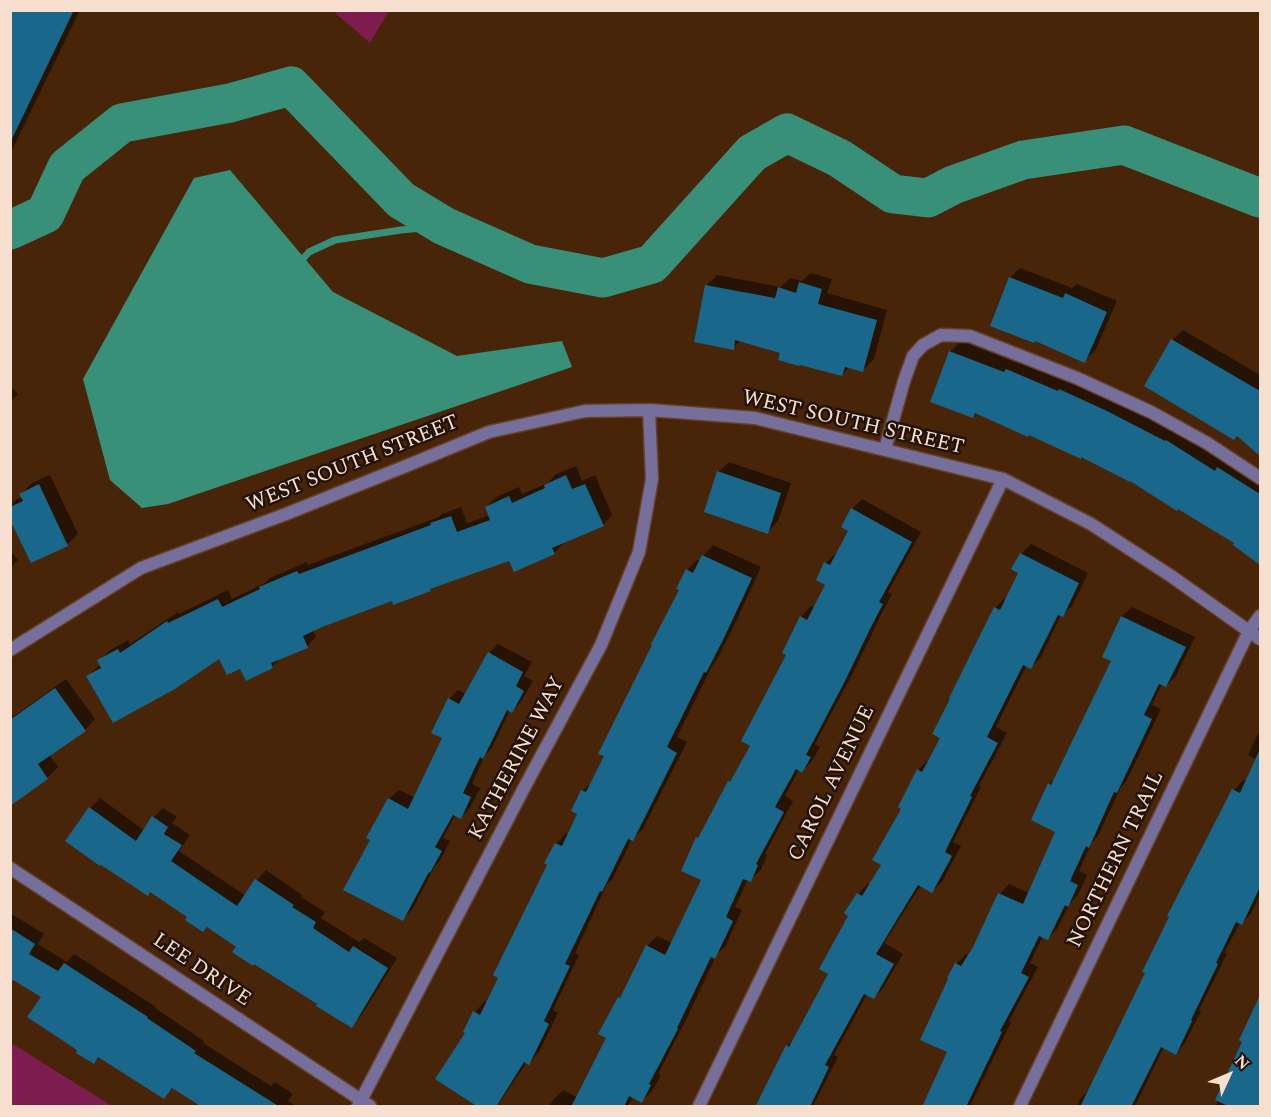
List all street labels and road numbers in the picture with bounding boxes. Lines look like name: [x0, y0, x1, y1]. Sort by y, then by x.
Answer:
street label: WEST SOUTH STREET: [740, 386, 966, 462]
street label: WEST SOUTH STREET: [243, 411, 463, 519]
street label: KATHERINE WAY: [464, 673, 572, 845]
street label: CAROL AVENUE: [784, 702, 882, 866]
street label: NORTHERN TRAIL: [1063, 768, 1171, 952]
street label: LEE DRIVE: [147, 929, 255, 1013]

